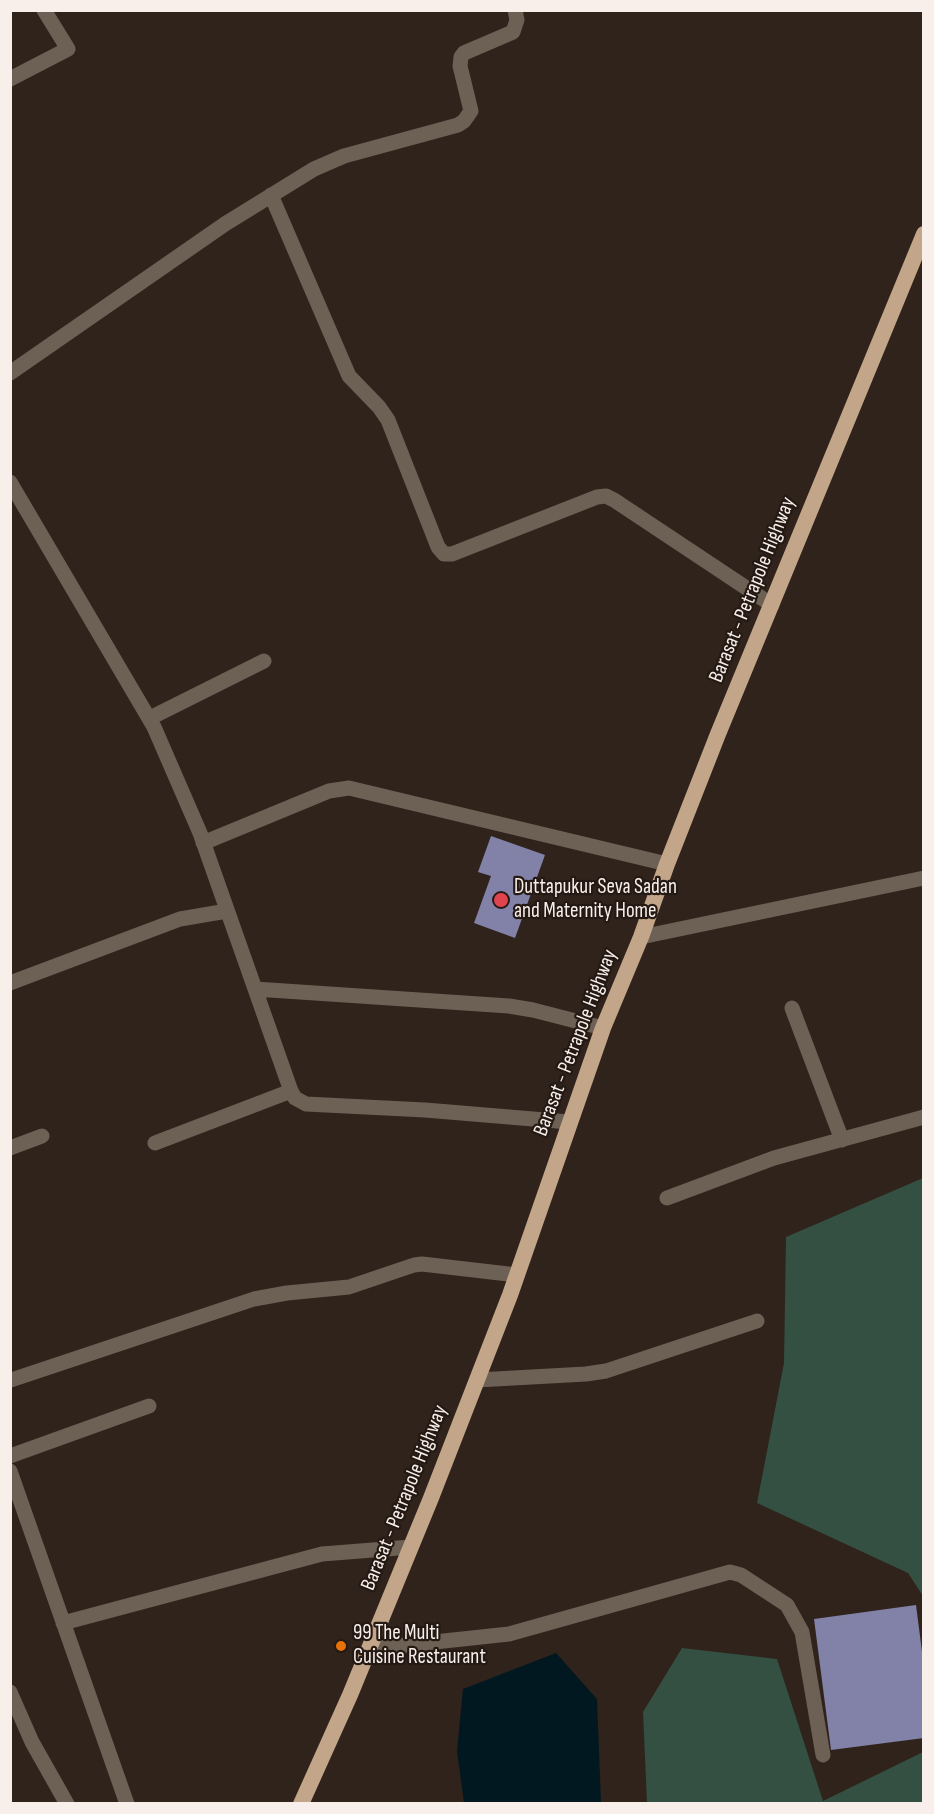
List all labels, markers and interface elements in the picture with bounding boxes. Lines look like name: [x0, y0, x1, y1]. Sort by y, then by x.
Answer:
street label: Barasat - Petrapole Highway: [704, 494, 802, 686]
place label: Duttapukur Seva Sadan and Maternity Home: [514, 875, 677, 925]
marker: Duttapukur Seva Sadan and Maternity Home: [492, 891, 510, 909]
street label: Barasat - Petrapole Highway: [529, 946, 623, 1140]
street label: Barasat - Petrapole Highway: [356, 1402, 454, 1594]
place label: 99 The Multi Cuisine Restaurant: [353, 1621, 486, 1671]
marker: 99 The Multi Cuisine Restaurant: [334, 1639, 348, 1653]

